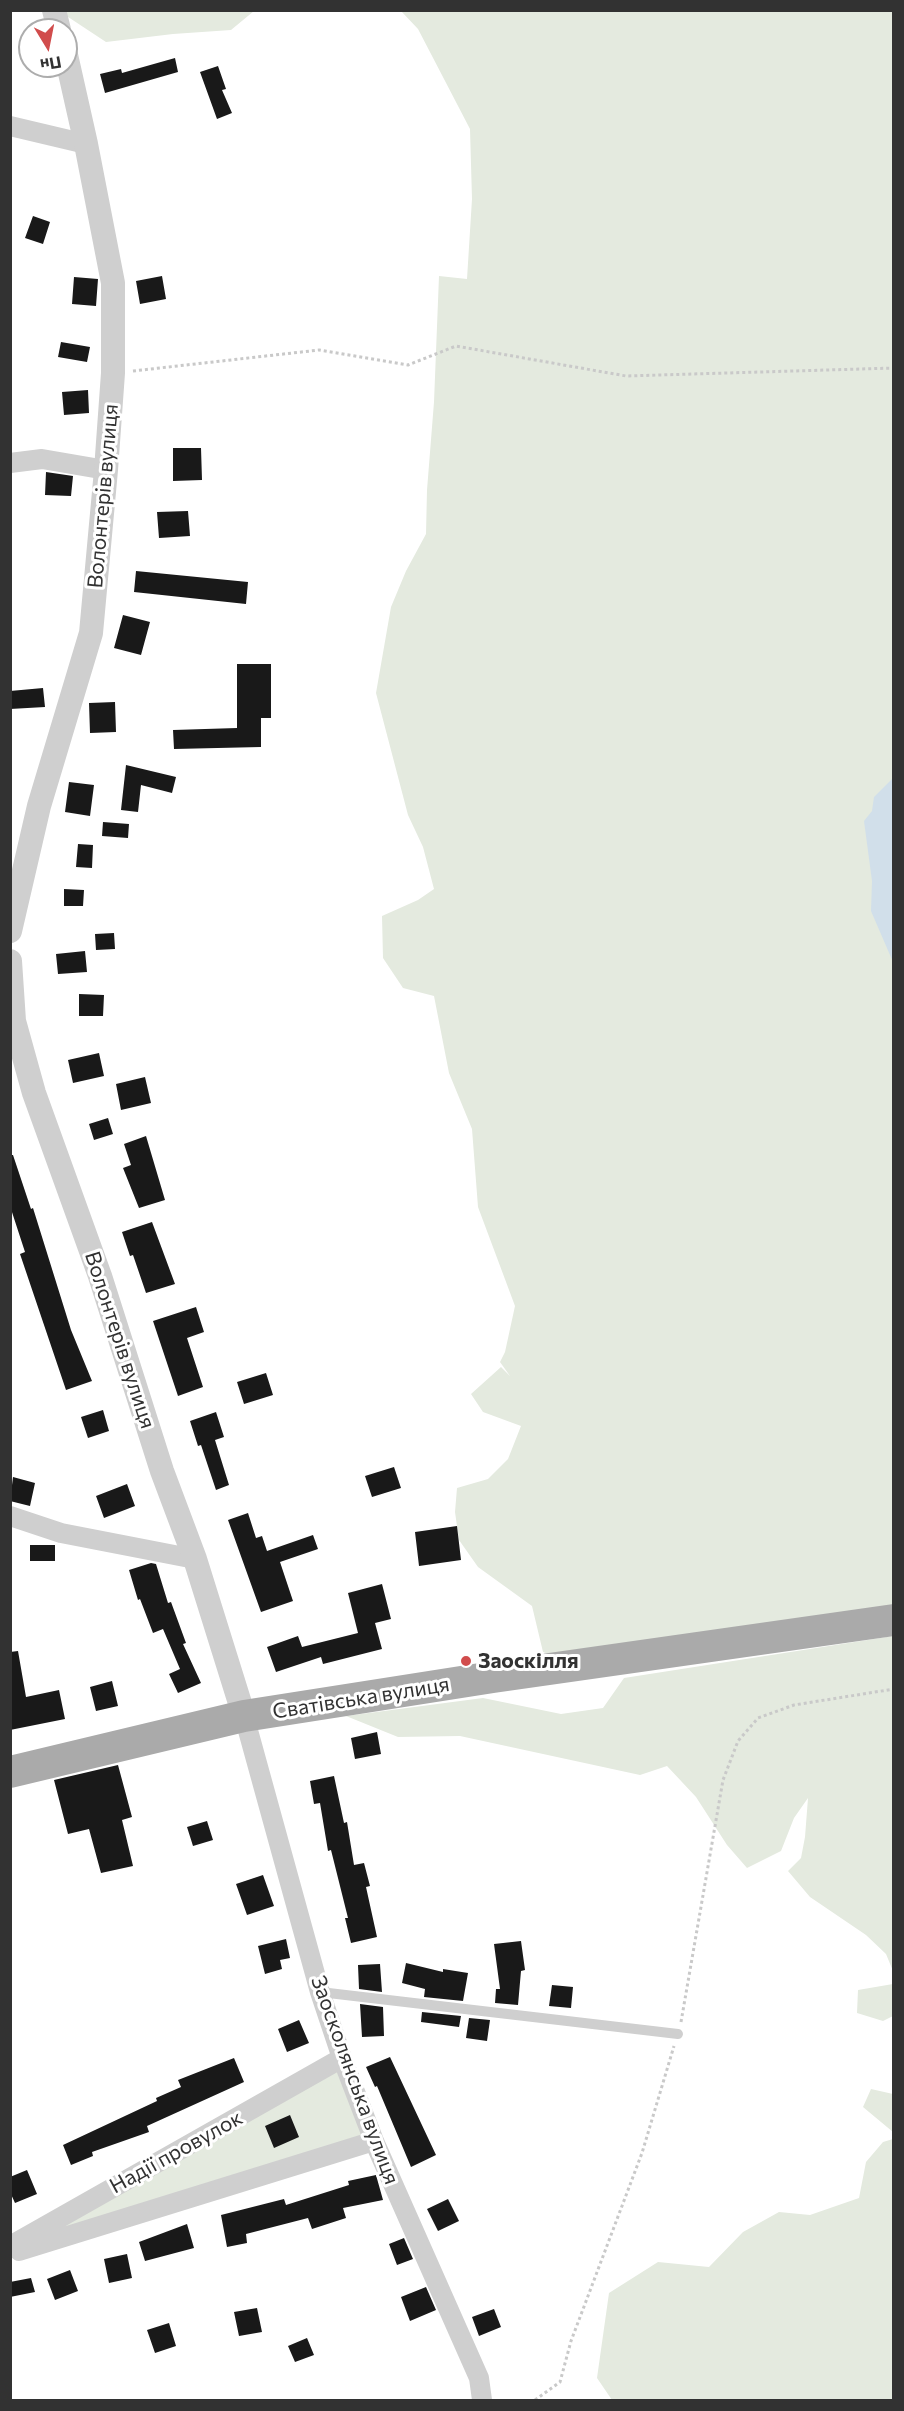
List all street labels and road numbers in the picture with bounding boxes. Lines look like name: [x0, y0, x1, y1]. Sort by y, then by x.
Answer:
street label: Волонтерів вулиця: [82, 403, 124, 589]
street label: Волонтерів вулиця: [79, 1248, 161, 1432]
street label: Сватівська вулиця: [271, 1672, 451, 1724]
street label: Заосколянська вулиця: [306, 1972, 404, 2188]
street label: Надії провулок: [105, 2105, 247, 2199]

